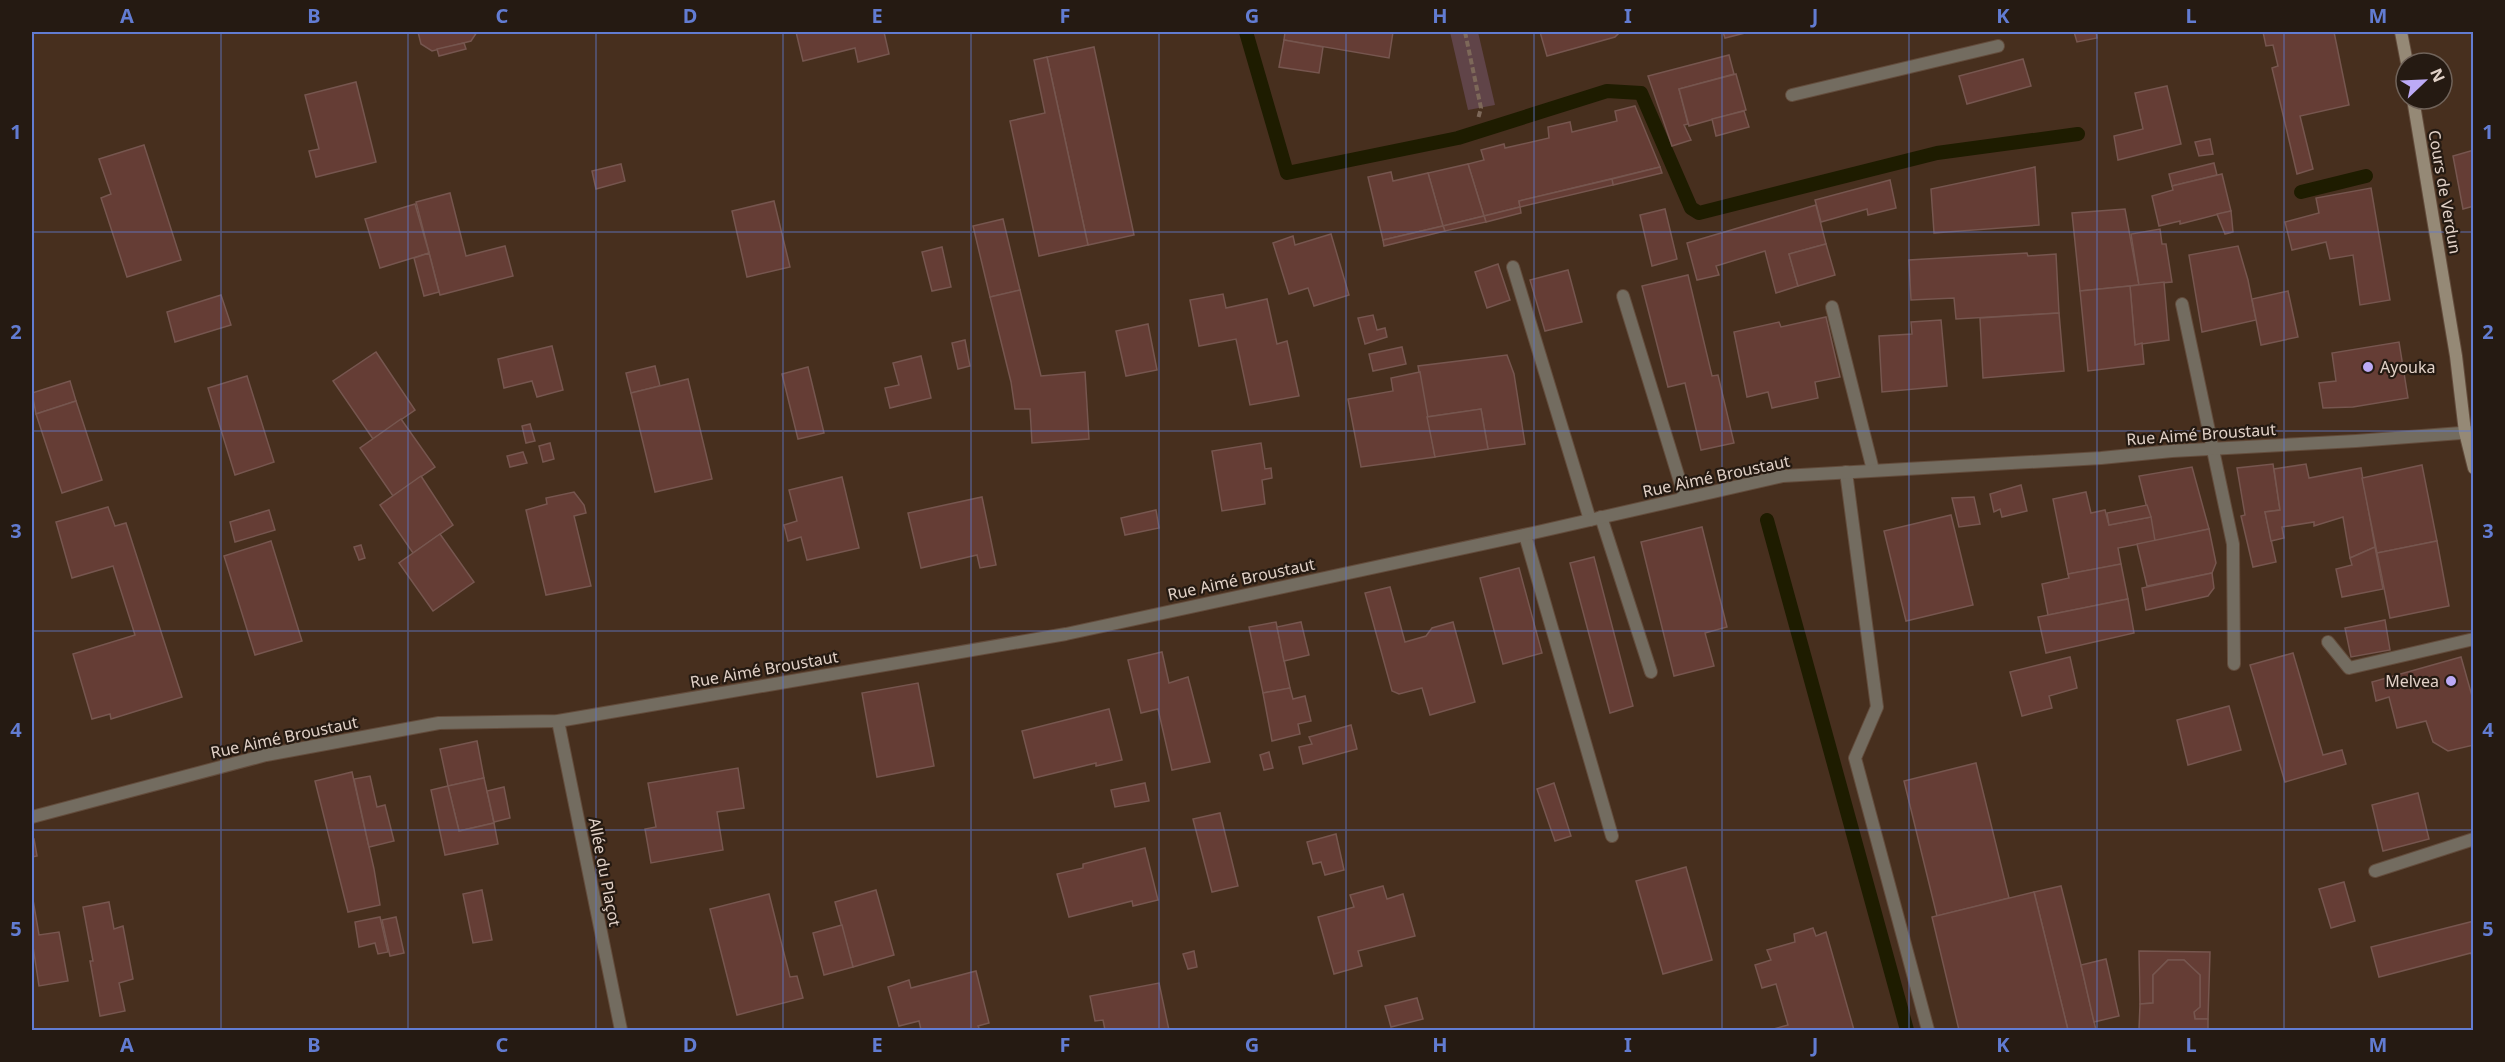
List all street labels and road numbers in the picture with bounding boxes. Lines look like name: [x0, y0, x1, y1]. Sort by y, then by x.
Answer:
street label: Cours de Verdun: [2423, 128, 2467, 256]
street label: Rue Aimé Broustaut: [2125, 418, 2277, 450]
street label: Rue Aimé Broustaut: [1640, 450, 1792, 502]
street label: Rue Aimé Broustaut: [1165, 553, 1317, 605]
street label: Rue Aimé Broustaut: [688, 645, 840, 693]
street label: Rue Aimé Broustaut: [208, 711, 360, 763]
street label: Allée du Plaçot: [584, 816, 626, 929]

